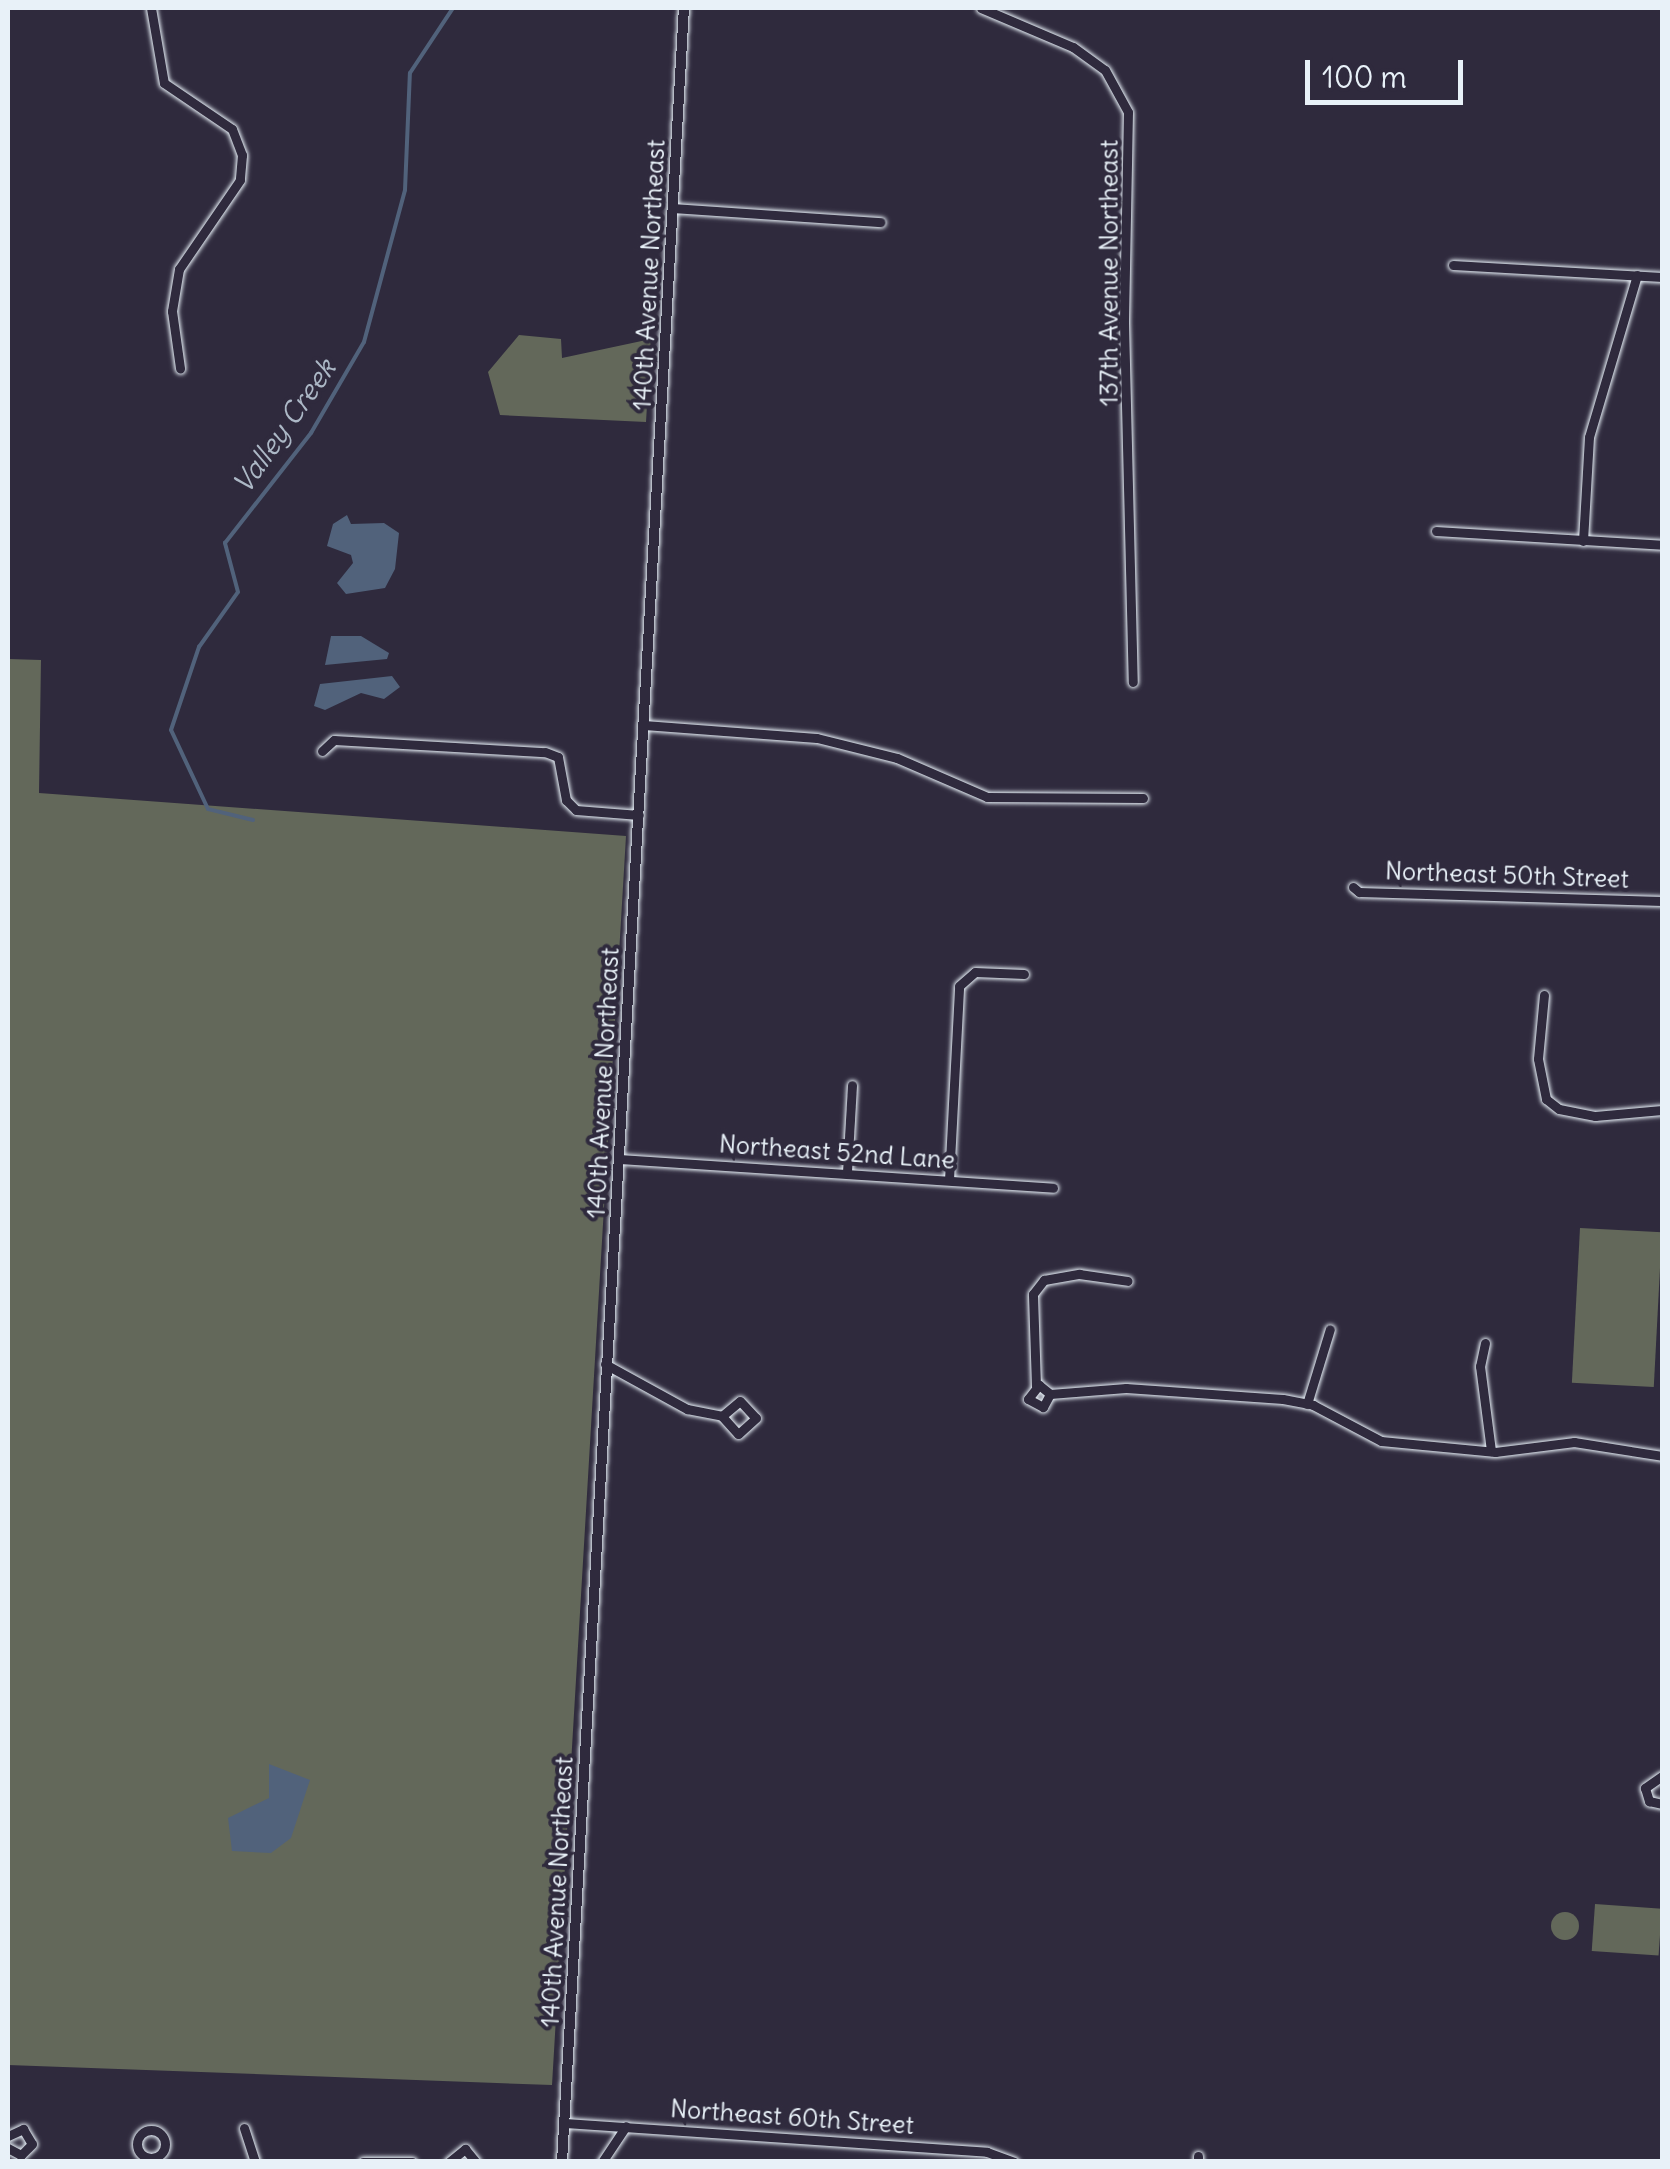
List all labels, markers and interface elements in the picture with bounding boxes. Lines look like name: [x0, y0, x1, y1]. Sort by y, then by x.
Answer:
scale bar: [1310, 40, 1468, 102]
text: 100 m: [1322, 58, 1407, 96]
street label: 140th Avenue Northeast: [627, 139, 671, 411]
street label: 137th Avenue Northeast: [1094, 140, 1124, 406]
water label: Valley Creek: [226, 353, 342, 499]
street label: Northeast 50th Street: [1385, 856, 1629, 894]
street label: 140th Avenue Northeast: [581, 947, 625, 1219]
street label: Northeast 52nd Lane: [718, 1129, 956, 1175]
street label: 140th Avenue Northeast: [535, 1756, 579, 2028]
street label: Northeast 60th Street: [669, 2094, 915, 2140]

